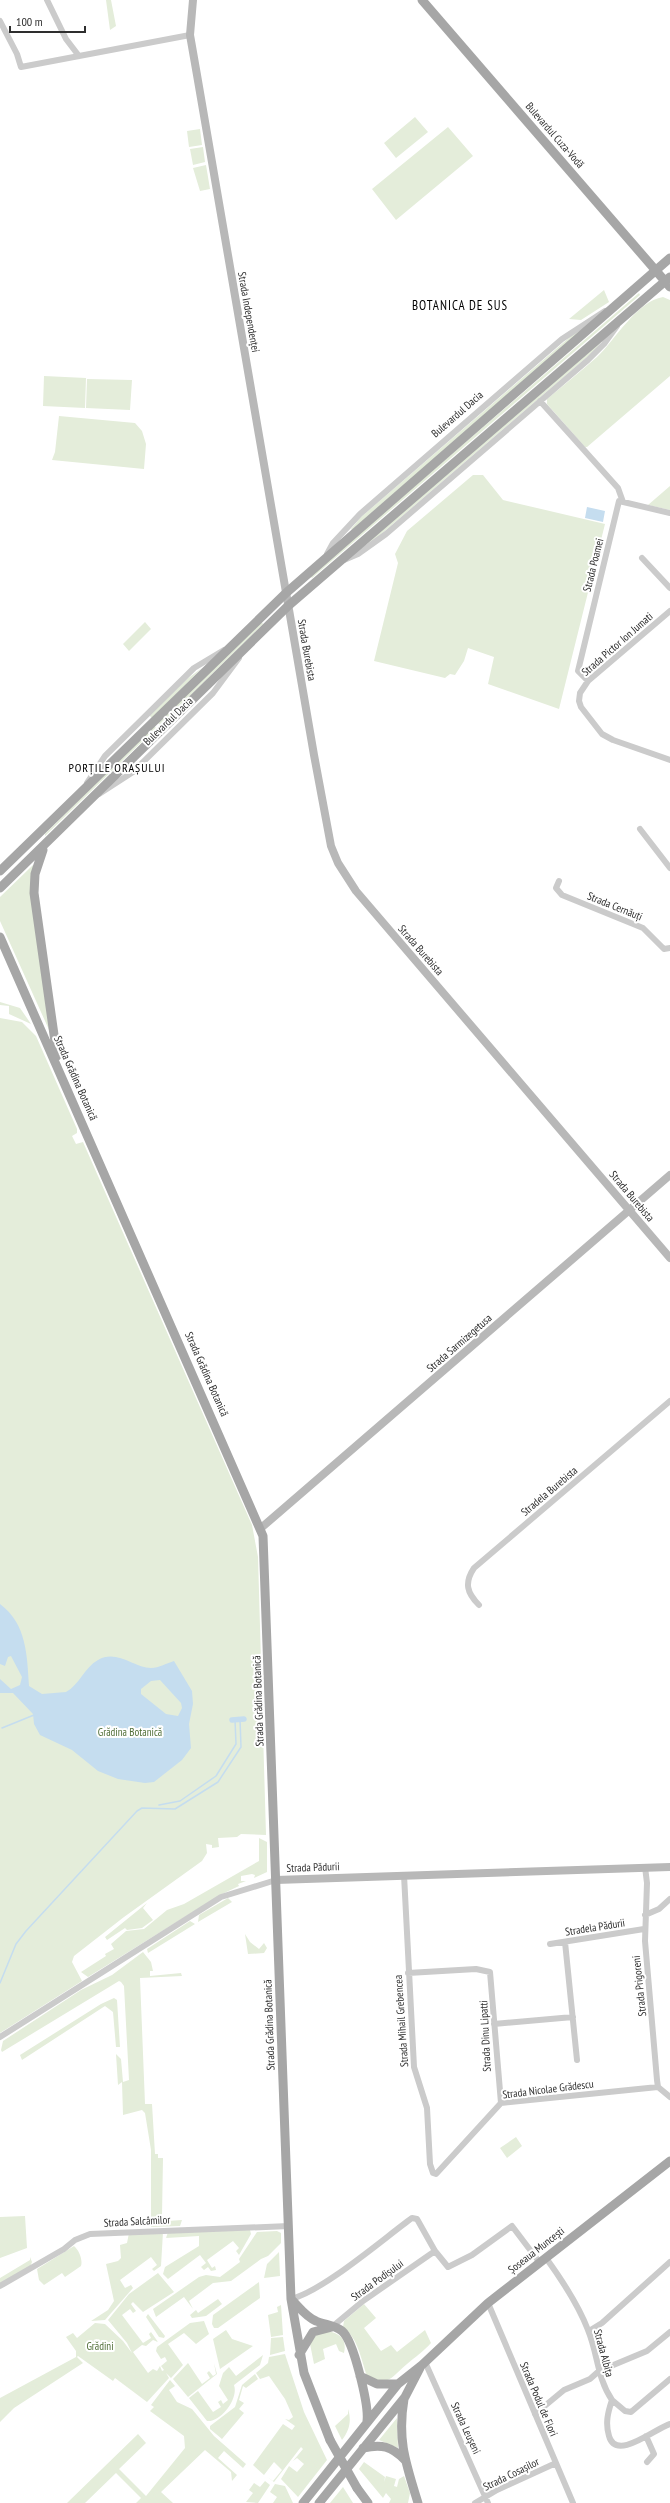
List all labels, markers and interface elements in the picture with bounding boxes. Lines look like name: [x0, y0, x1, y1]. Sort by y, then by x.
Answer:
scale bar: [10, 8, 85, 34]
text: 100 m: [16, 14, 43, 29]
street label: Bulevardul Cuza-Vodă: [523, 99, 587, 171]
street label: Strada Independenței: [235, 271, 263, 353]
district label: BOTANICA DE SUS: [412, 297, 508, 314]
street label: Bulevardul Dacia: [428, 388, 486, 440]
street label: Strada Poamei: [580, 537, 606, 593]
street label: Strada Pictor Ion Jumati: [579, 609, 655, 679]
street label: Strada Burebista: [295, 618, 319, 682]
street label: Bulevardul Dacia: [140, 694, 196, 748]
district label: PORȚILE ORAȘULUI: [68, 760, 166, 775]
street label: Strada Cernăuți: [585, 889, 645, 923]
street label: Strada Burebista: [395, 922, 447, 978]
street label: Strada Grădina Botanică: [51, 1034, 101, 1122]
street label: Strada Burebista: [607, 1168, 657, 1224]
street label: Strada Sarmizegetusa: [424, 1311, 494, 1375]
street label: Strada Grădina Botanică: [182, 1330, 232, 1418]
street label: Stradela Burebista: [518, 1463, 580, 1519]
street label: Strada Grădina Botanică: [249, 1655, 267, 1747]
park label: Grădina Botanică: [98, 1725, 162, 1739]
street label: Strada Pădurii: [286, 1859, 340, 1875]
street label: Stradela Pădurii: [564, 1915, 626, 1939]
street label: Strada Prigoreni: [629, 1955, 649, 2017]
street label: Strada Mihail Grebencea: [391, 1974, 411, 2068]
street label: Strada Grădina Botanică: [260, 1979, 278, 2071]
street label: Strada Dinu Lipatti: [476, 2000, 494, 2072]
street label: Strada Nicolae Grădescu: [502, 2076, 595, 2102]
street label: Strada Salcâmilor: [103, 2212, 171, 2230]
street label: Șoseaua Muncești: [505, 2224, 567, 2276]
street label: Strada Podișului: [348, 2256, 406, 2304]
street label: Strada Albița: [591, 2328, 617, 2378]
park label: Grădini: [86, 2339, 114, 2353]
street label: Strada Podul de Flori: [517, 2360, 561, 2438]
street label: Strada Leușeni: [448, 2400, 484, 2456]
street label: Strada Cosașilor: [481, 2454, 541, 2494]

